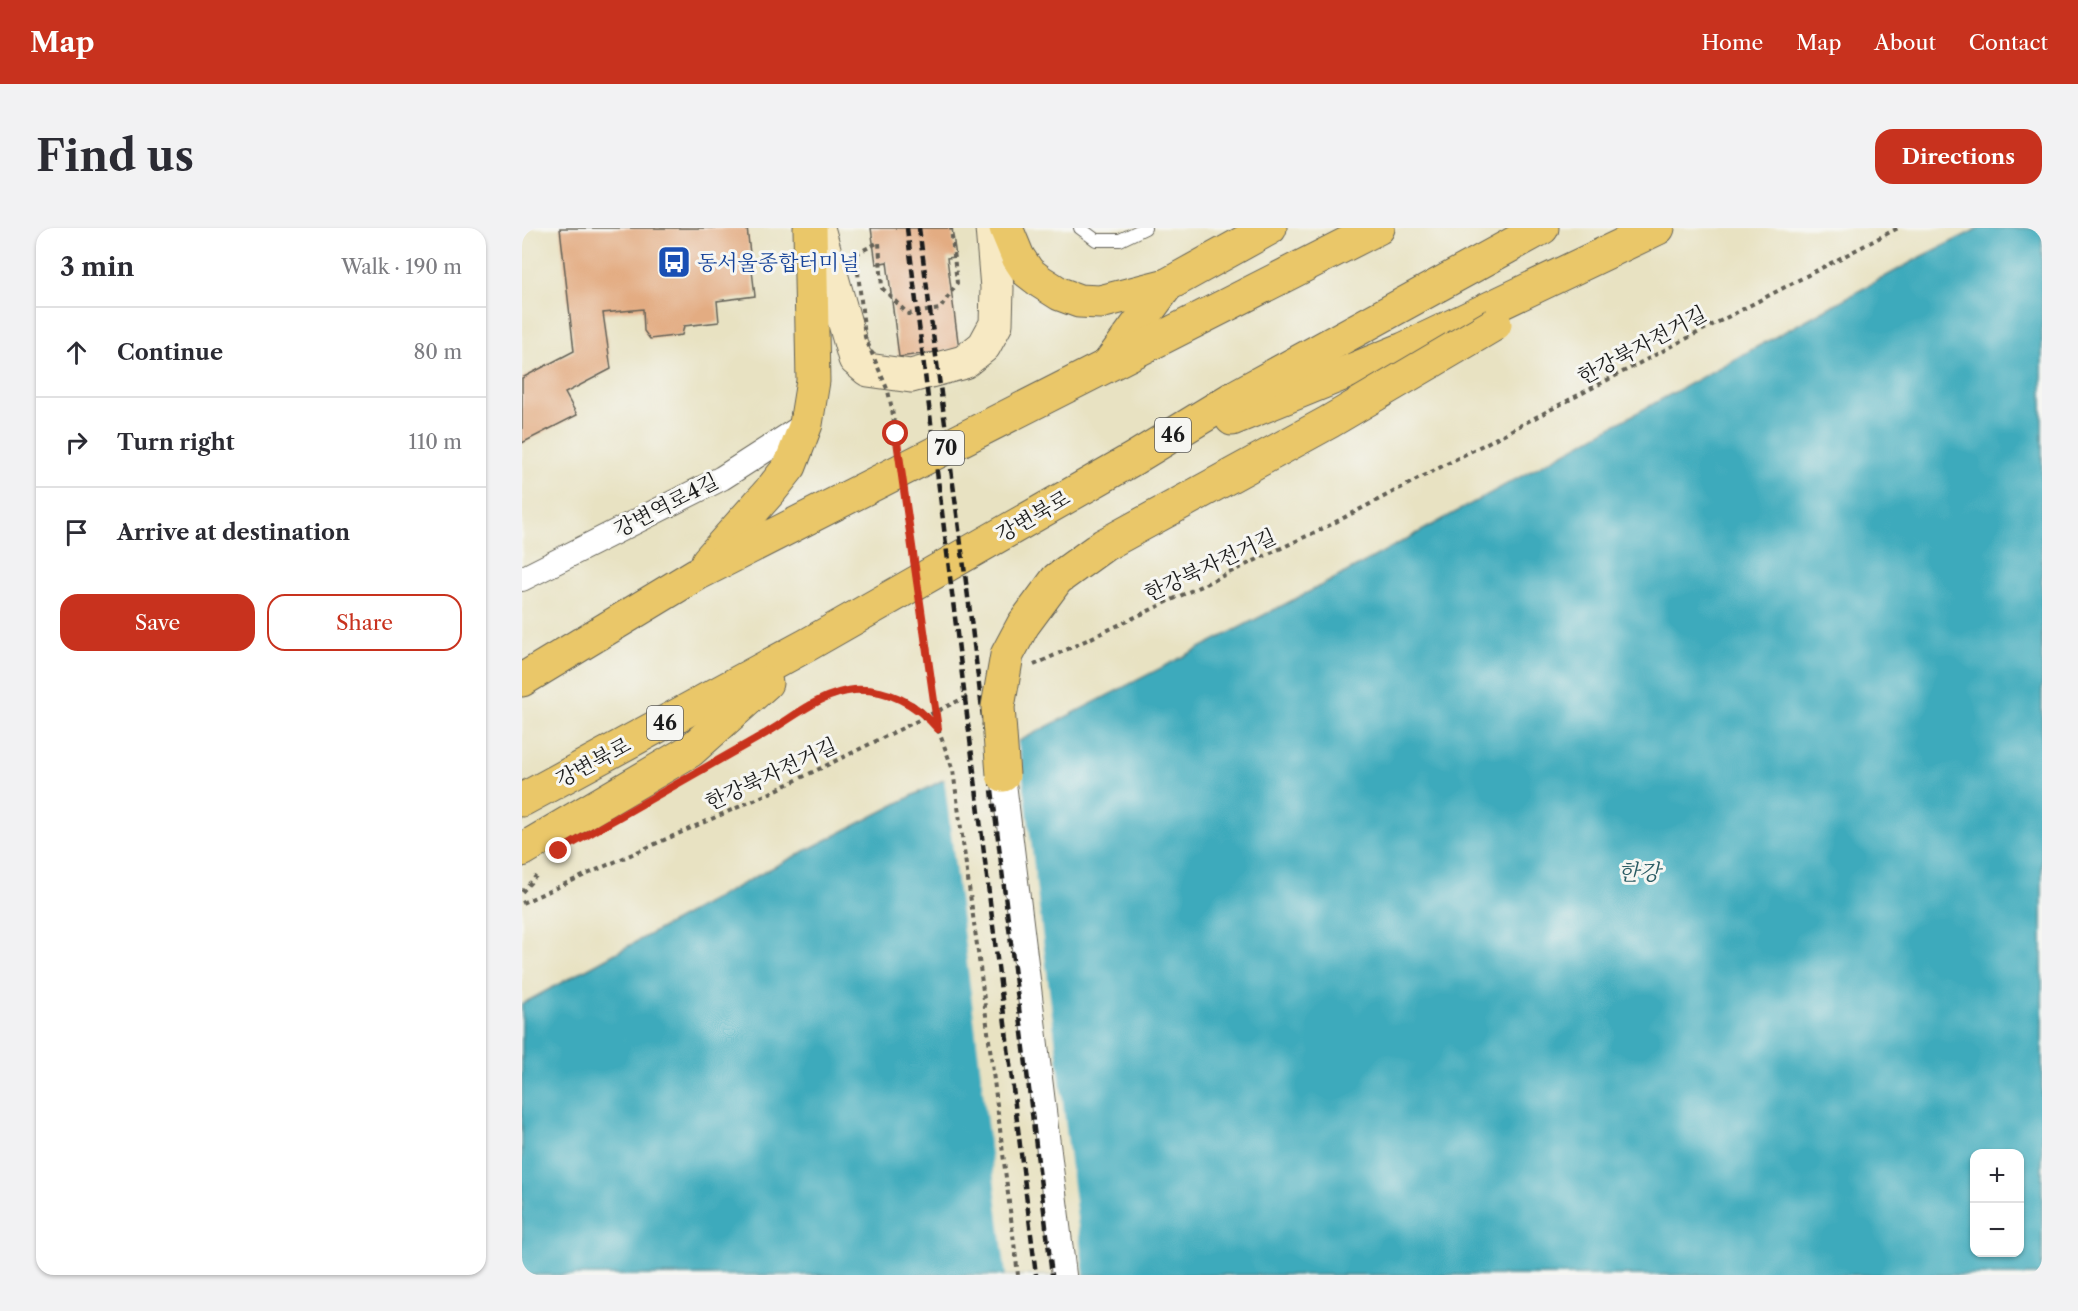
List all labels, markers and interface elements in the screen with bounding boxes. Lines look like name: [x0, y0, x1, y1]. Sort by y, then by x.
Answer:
text: Map: [30, 25, 94, 59]
text: Home: [1702, 30, 1763, 55]
text: Map: [1796, 30, 1841, 55]
text: About: [1874, 30, 1936, 55]
text: Contact: [1969, 30, 2048, 55]
button: Directions: [1875, 129, 2042, 184]
text: Find us: [36, 130, 194, 182]
bus stop icon: 동서울종합터미널: [656, 244, 692, 280]
place label: 동서울종합터미널: [697, 250, 859, 275]
text: 3 min: [60, 251, 134, 283]
text: Walk · 190 m: [341, 255, 462, 279]
street label: 한강북자전거길: [1573, 301, 1711, 389]
icon: ahead: [60, 336, 93, 369]
text: Continue: [117, 339, 223, 366]
text: 80 m: [414, 340, 462, 364]
road number: 46: [1155, 418, 1191, 452]
route start: [882, 420, 908, 446]
icon: right: [60, 426, 93, 459]
text: Turn right: [117, 429, 235, 456]
text: 110 m: [409, 430, 462, 454]
road number: 70: [928, 431, 964, 465]
street label: 강변역로4길: [610, 468, 722, 542]
street label: 강변북로: [992, 485, 1074, 547]
icon: arrive: [60, 516, 93, 549]
text: Arrive at destination: [117, 519, 350, 546]
street label: 한강북자전거길: [1140, 524, 1280, 606]
button: Save: [60, 594, 255, 651]
button: Share: [267, 594, 462, 651]
road number: 46: [647, 706, 683, 740]
street label: 강변북로: [551, 732, 635, 792]
street label: 한강북자전거길: [701, 733, 841, 815]
route end: [545, 837, 571, 863]
water label: 한강: [1618, 859, 1664, 886]
map controls: [1970, 1149, 2024, 1257]
button: +: [1970, 1149, 2024, 1203]
button: −: [1970, 1203, 2024, 1257]

